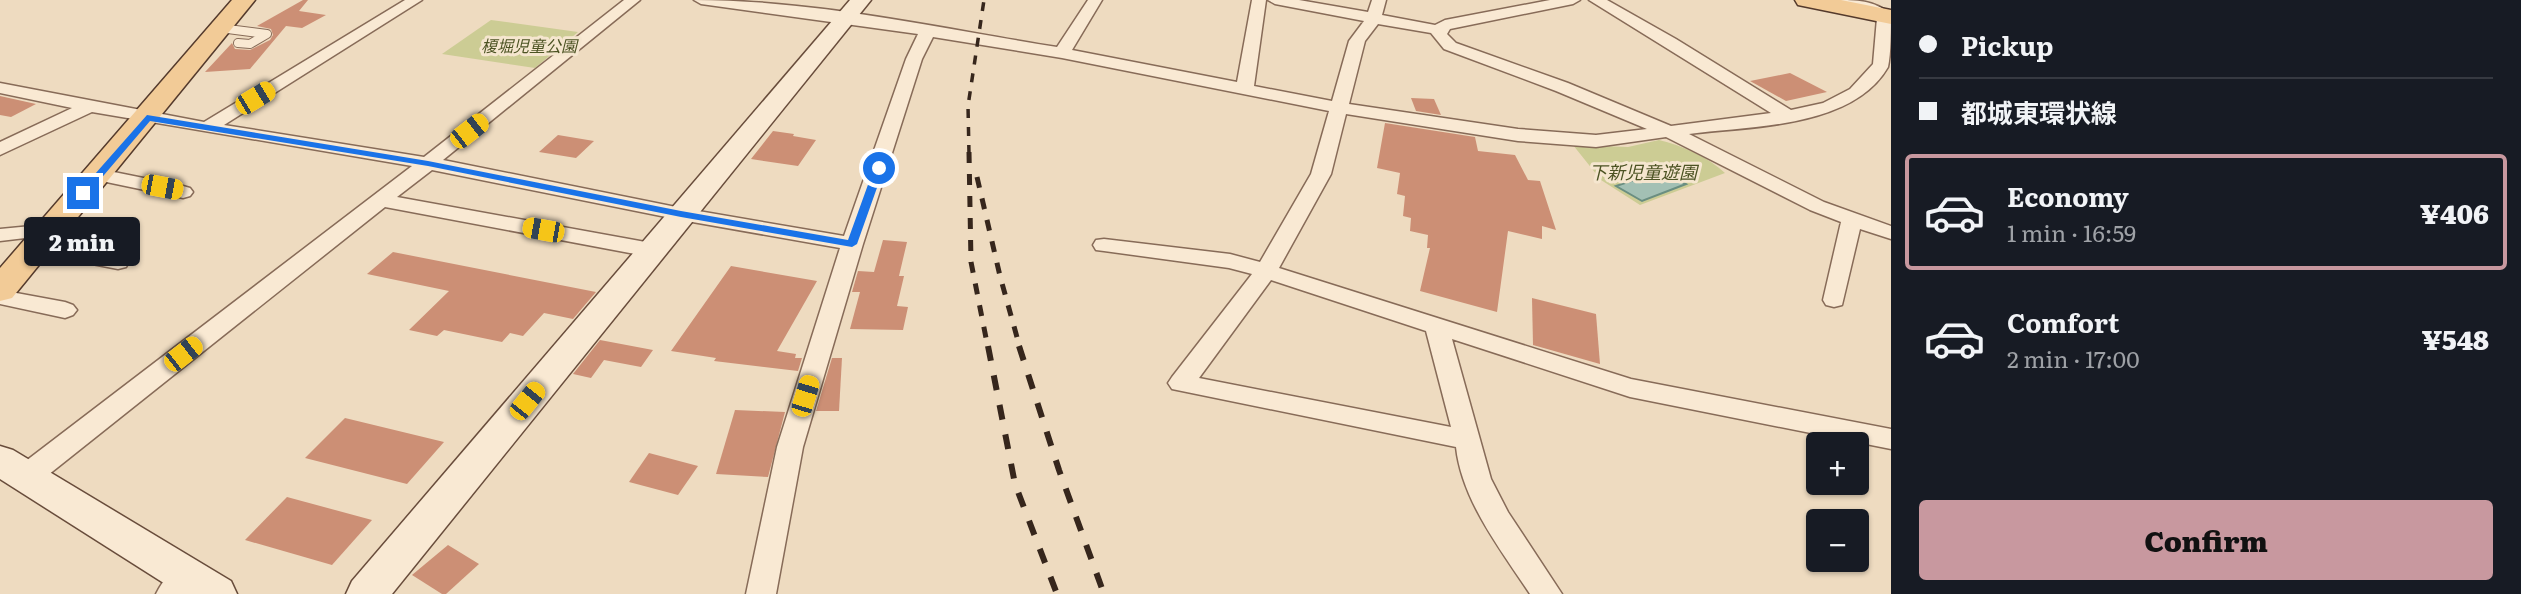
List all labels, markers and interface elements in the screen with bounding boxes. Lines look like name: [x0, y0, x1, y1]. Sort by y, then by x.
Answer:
text: Pickup: [1961, 25, 2053, 64]
park label: 榎堀児童公園: [481, 33, 579, 57]
car: [232, 78, 279, 118]
text: 都城東環状線: [1961, 92, 2117, 131]
car: [446, 110, 493, 152]
route start: [863, 152, 895, 184]
park label: 下新児童遊園: [1589, 158, 1700, 185]
car: [140, 173, 185, 201]
text: Economy: [2007, 176, 2129, 215]
route end: [67, 177, 99, 209]
icon: car: [1923, 181, 1986, 244]
text: ¥406: [2420, 193, 2489, 232]
text: 1 min · 16:59: [2007, 215, 2136, 249]
car: [521, 216, 566, 244]
callout: 2 min: [25, 218, 141, 266]
text: 2 min: [49, 224, 115, 258]
text: Comfort: [2007, 302, 2119, 341]
icon: car: [1923, 307, 1986, 370]
text: ¥548: [2422, 319, 2489, 358]
car: [160, 333, 207, 375]
text: 2 min · 17:00: [2007, 341, 2139, 375]
car: [789, 373, 822, 419]
car: [506, 378, 549, 424]
map controls: [1806, 432, 1869, 572]
button: +: [1806, 432, 1869, 495]
button: Confirm: [1919, 500, 2493, 580]
button: −: [1806, 509, 1869, 572]

